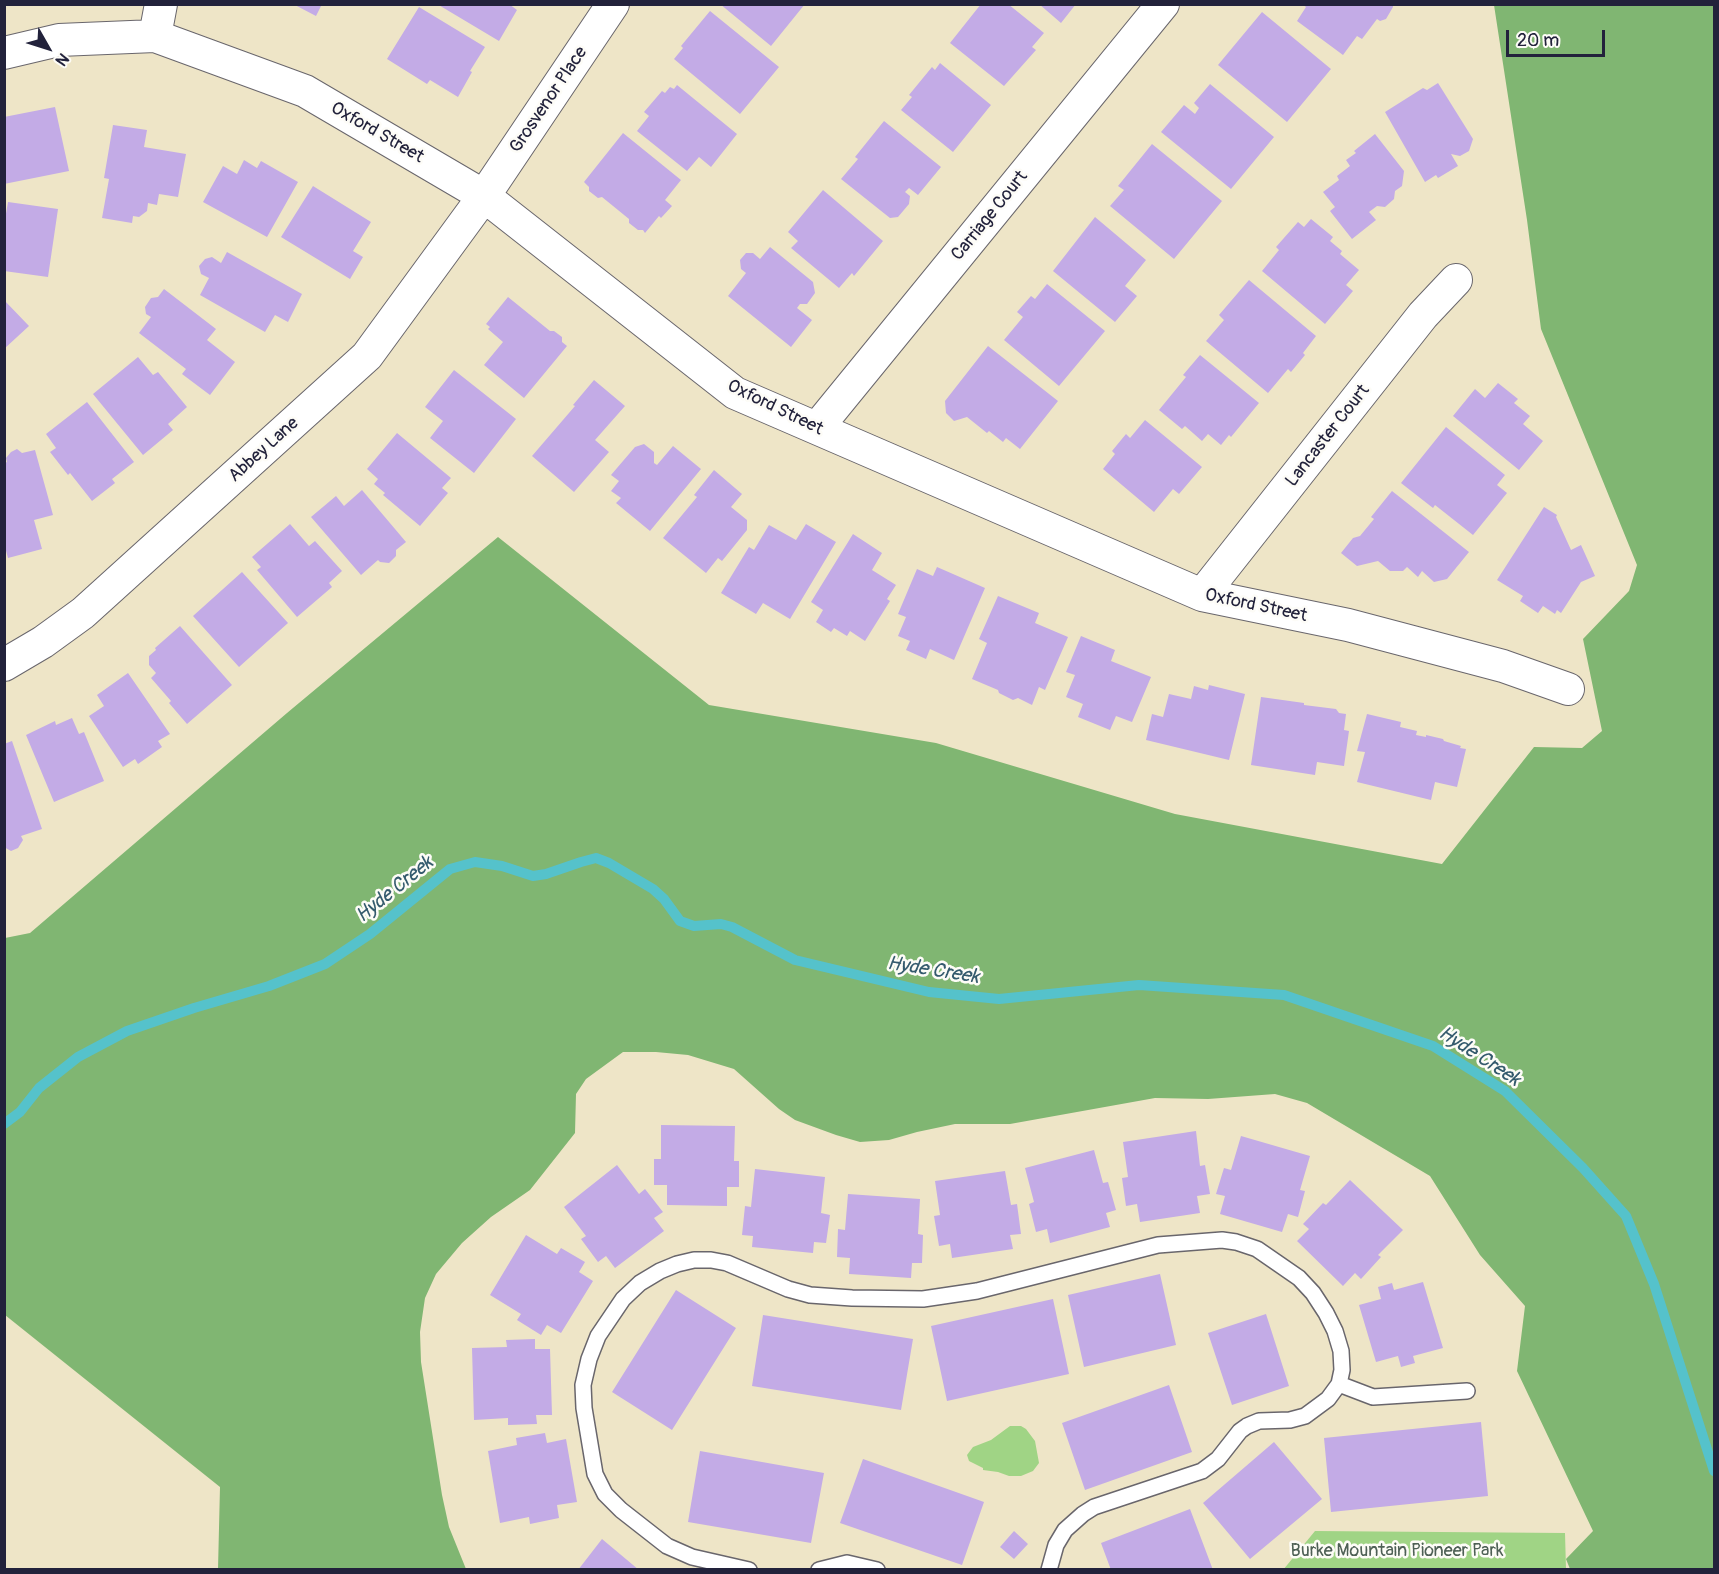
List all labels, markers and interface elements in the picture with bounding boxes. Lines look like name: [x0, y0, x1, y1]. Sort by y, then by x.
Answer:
north arrow: [18, 18, 78, 78]
scale bar: [1509, 18, 1608, 56]
text: 20 m: [1517, 29, 1559, 52]
street label: Grosvenor Place: [506, 43, 592, 157]
text: N: [51, 49, 73, 70]
street label: Oxford Street: [327, 98, 427, 168]
street label: Carriage Court: [947, 167, 1033, 265]
street label: Oxford Street: [724, 376, 826, 440]
street label: Lancaster Court: [1281, 381, 1375, 491]
street label: Abbey Lane: [224, 413, 304, 487]
street label: Oxford Street: [1203, 585, 1309, 627]
water label: Hyde Creek: [351, 852, 439, 928]
water label: Hyde Creek: [885, 952, 981, 990]
water label: Hyde Creek: [1434, 1022, 1524, 1092]
park label: Burke Mountain Pioneer Park: [1291, 1540, 1503, 1562]

